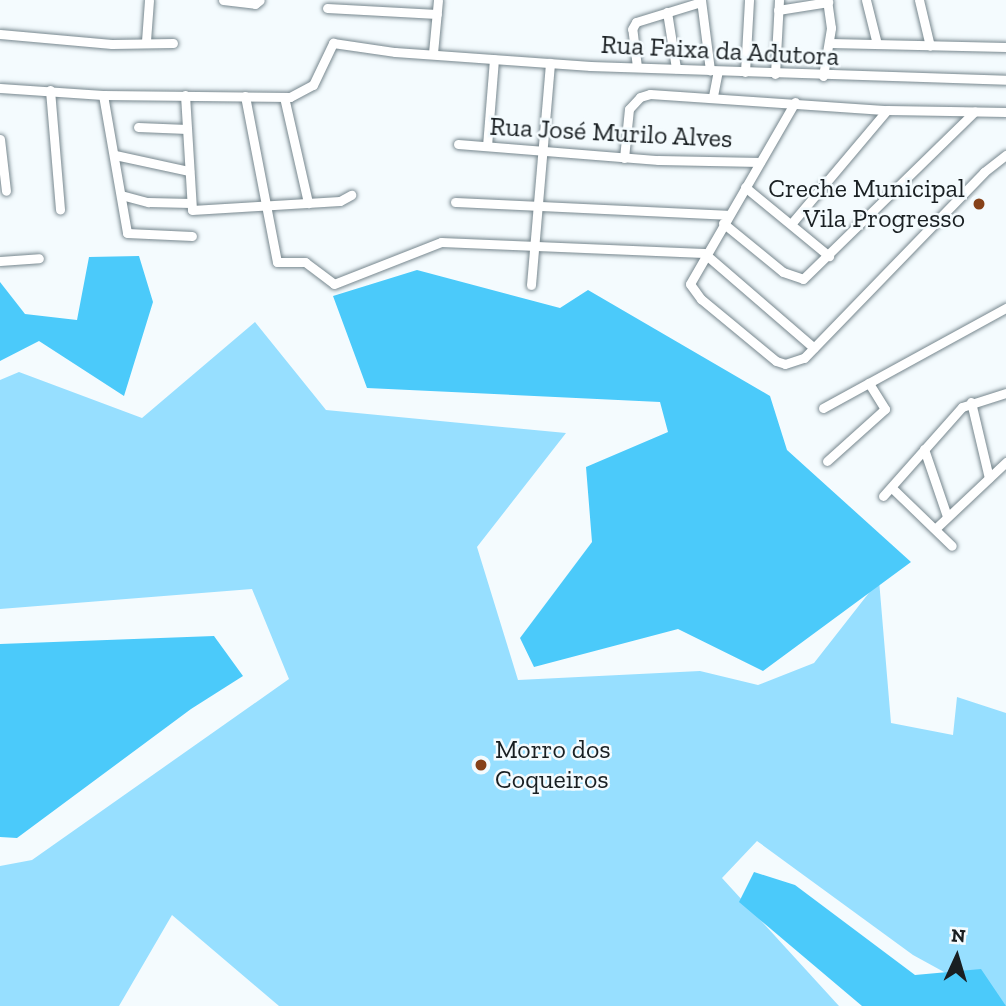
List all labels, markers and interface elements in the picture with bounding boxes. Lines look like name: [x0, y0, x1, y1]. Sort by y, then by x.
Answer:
street label: Rua Faixa da Adutora: [600, 29, 840, 73]
street label: Rua José Murilo Alves: [488, 111, 734, 155]
place label: Creche Municipal Vila Progresso: [768, 173, 965, 234]
marker: Creche Municipal Vila Progresso: [971, 196, 987, 212]
place label: Morro dos Coqueiros: [495, 734, 611, 796]
marker: Morro dos Coqueiros: [473, 757, 489, 773]
north arrow: [922, 922, 992, 992]
text: N: [950, 924, 967, 948]

